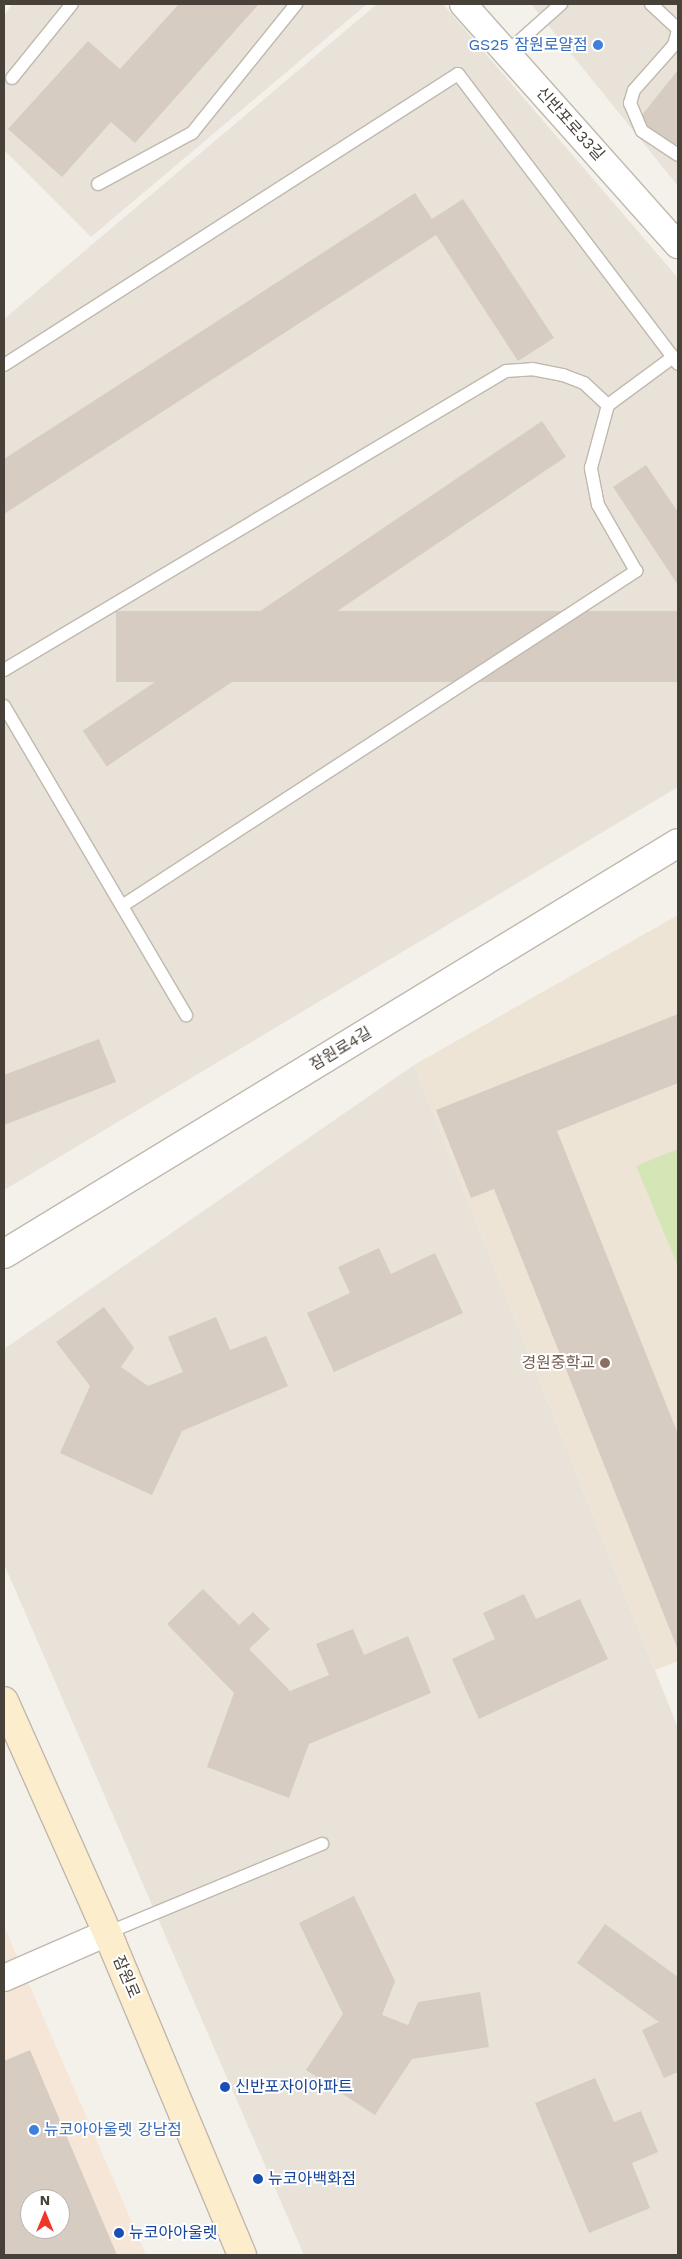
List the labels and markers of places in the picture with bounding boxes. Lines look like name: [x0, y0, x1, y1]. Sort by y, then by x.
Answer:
place label: GS25 잠원로얄점: [468, 35, 588, 55]
marker: GS25 잠원로얄점: [592, 39, 604, 51]
place label: 경원중학교: [521, 1353, 595, 1373]
marker: 경원중학교: [599, 1357, 611, 1369]
place label: 신반포자이아파트: [235, 2077, 353, 2097]
marker: 신반포자이아파트: [219, 2081, 231, 2093]
place label: 뉴코아아울렛 강남점: [44, 2120, 182, 2140]
marker: 뉴코아아울렛 강남점: [28, 2124, 40, 2136]
place label: 뉴코아백화점: [268, 2169, 356, 2189]
marker: 뉴코아백화점: [252, 2173, 264, 2185]
place label: 뉴코아아울렛: [129, 2223, 217, 2243]
marker: 뉴코아아울렛: [113, 2227, 125, 2239]

